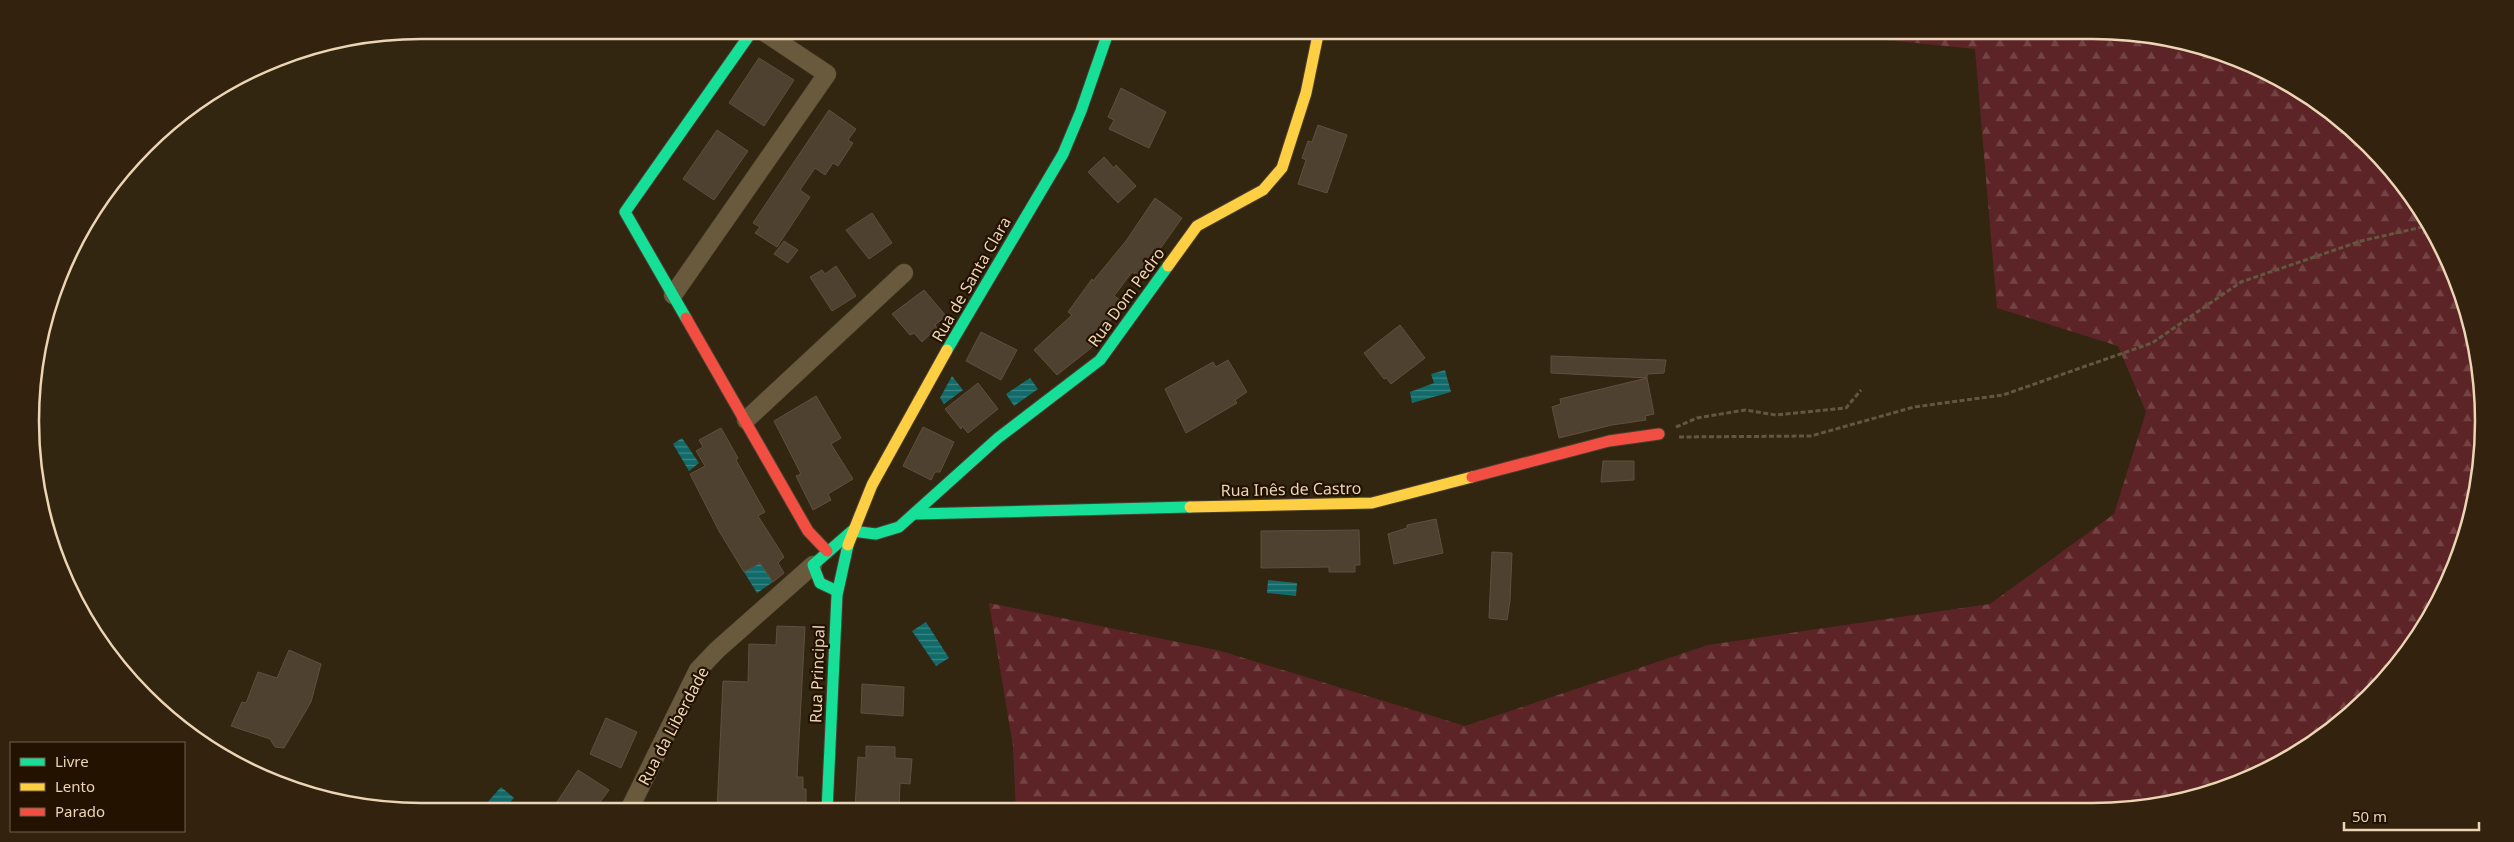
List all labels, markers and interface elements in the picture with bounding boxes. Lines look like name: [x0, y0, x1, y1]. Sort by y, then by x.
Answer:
street label: Rua de Santa Clara: [926, 212, 1016, 346]
street label: Rua Dom Pedro: [1082, 243, 1170, 351]
street label: Rua Inês de Castro: [1220, 477, 1362, 501]
street label: Rua Principal: [804, 625, 830, 723]
street label: Rua da Liberdade: [632, 663, 714, 789]
legend: [10, 742, 185, 832]
text: Livre: [55, 751, 89, 771]
text: Lento: [55, 776, 95, 796]
scale bar: [2344, 800, 2479, 832]
text: Parado: [55, 801, 105, 821]
text: 50 m: [2352, 806, 2387, 826]

